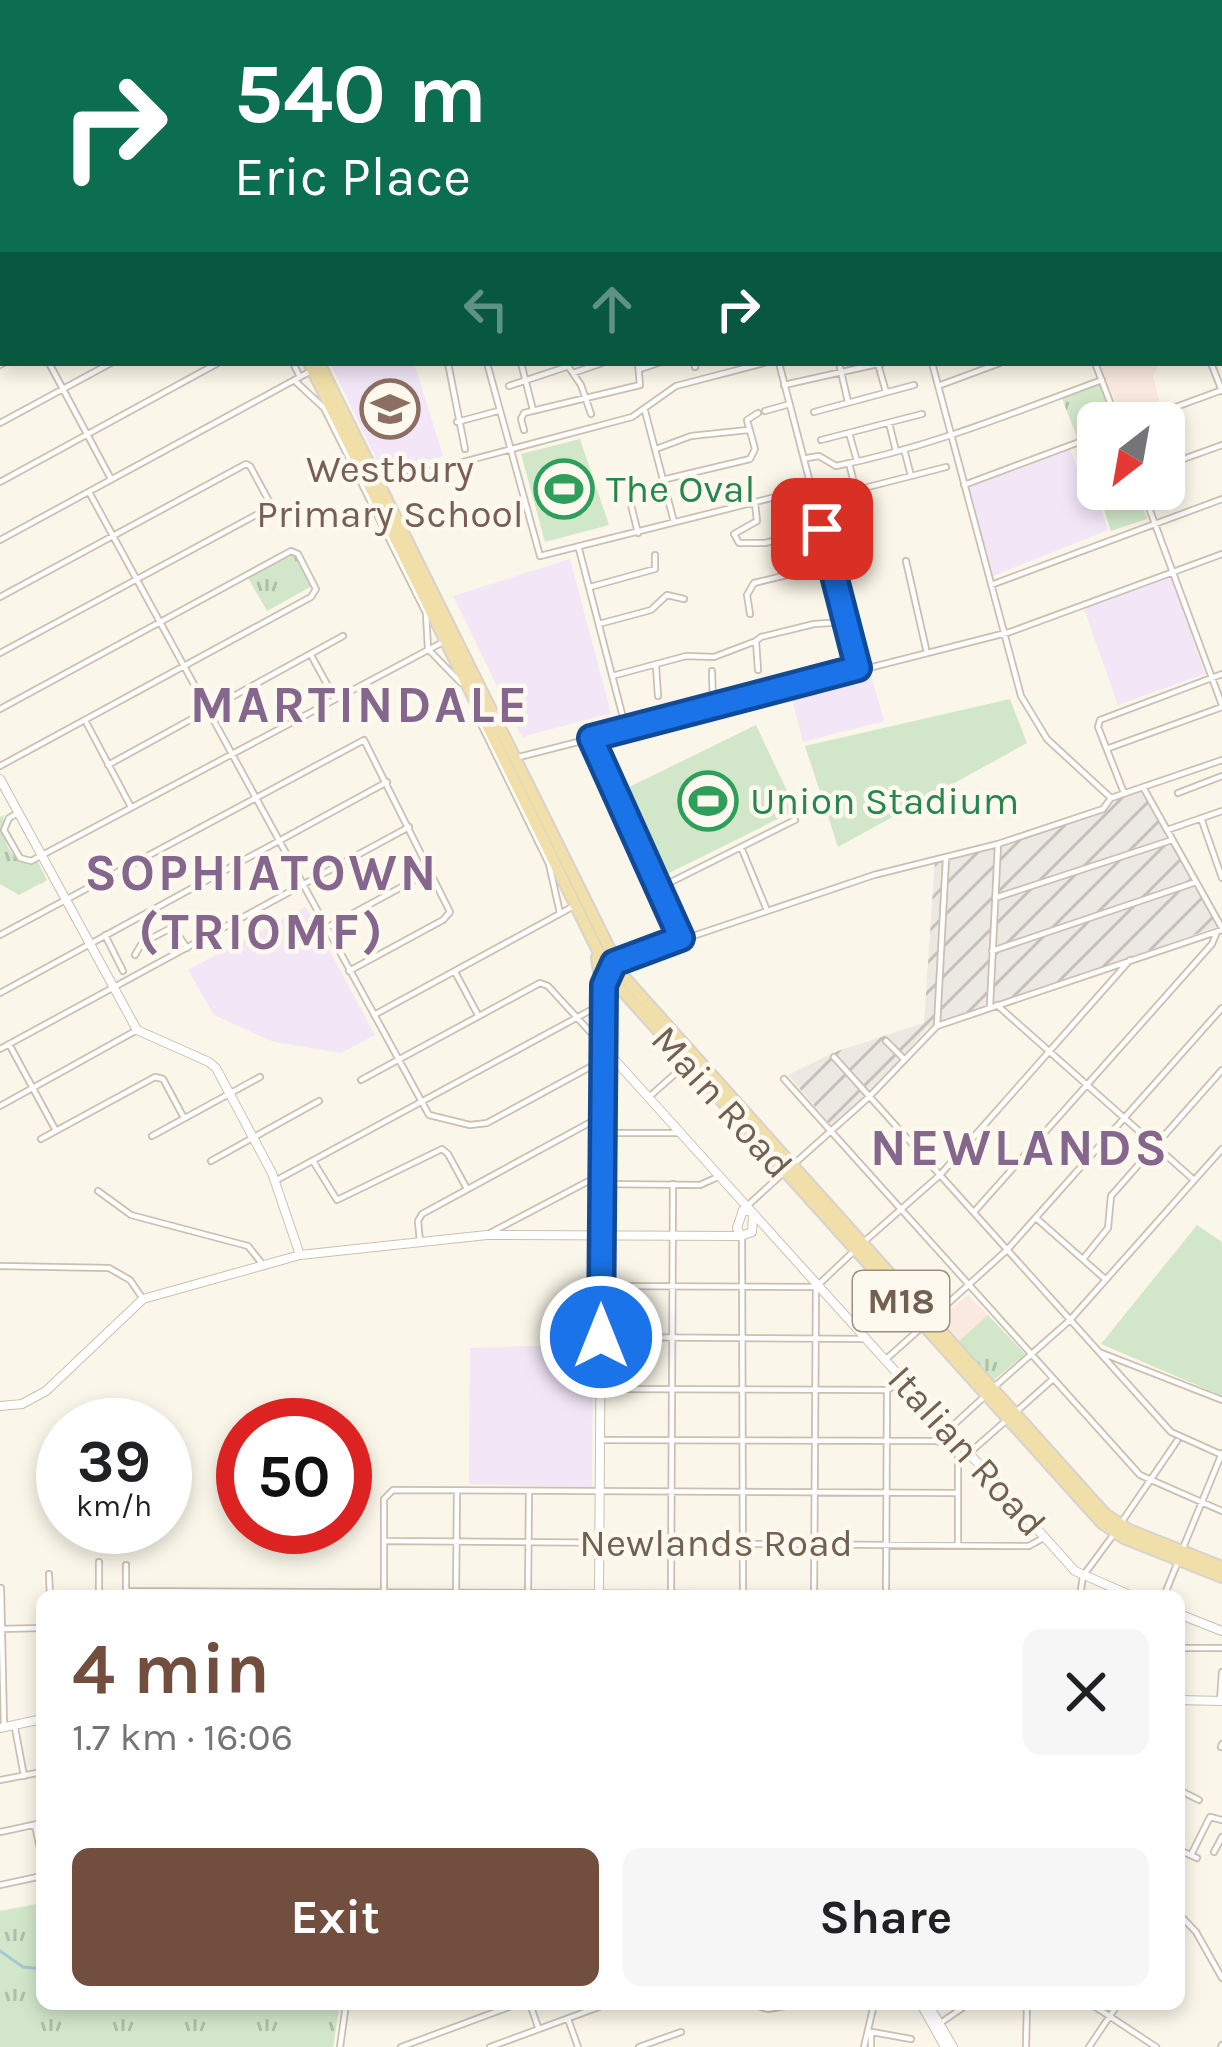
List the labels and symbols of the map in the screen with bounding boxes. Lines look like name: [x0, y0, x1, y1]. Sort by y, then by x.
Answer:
school or university icon: Westbury Primary School: [359, 378, 421, 440]
north arrow: [1077, 402, 1185, 510]
place label: Westbury Primary School: [256, 446, 524, 537]
sports icon: The Oval: [533, 458, 595, 520]
place label: The Oval: [606, 466, 756, 512]
pin: [771, 478, 873, 580]
district label: MARTINDALE: [190, 675, 530, 735]
sports icon: Union Stadium: [677, 770, 739, 832]
place label: Union Stadium: [750, 778, 1019, 824]
district label: SOPHIATOWN (TRIOMF): [85, 843, 439, 962]
street label: Main Road: [642, 1016, 802, 1188]
district label: NEWLANDS: [870, 1118, 1170, 1178]
road number: M18: [853, 1271, 949, 1331]
position arrow: [538, 1274, 664, 1400]
street label: Italian Road: [878, 1356, 1056, 1546]
speed limit sign: 50: [216, 1398, 372, 1554]
street label: Newlands Road: [579, 1520, 853, 1566]

